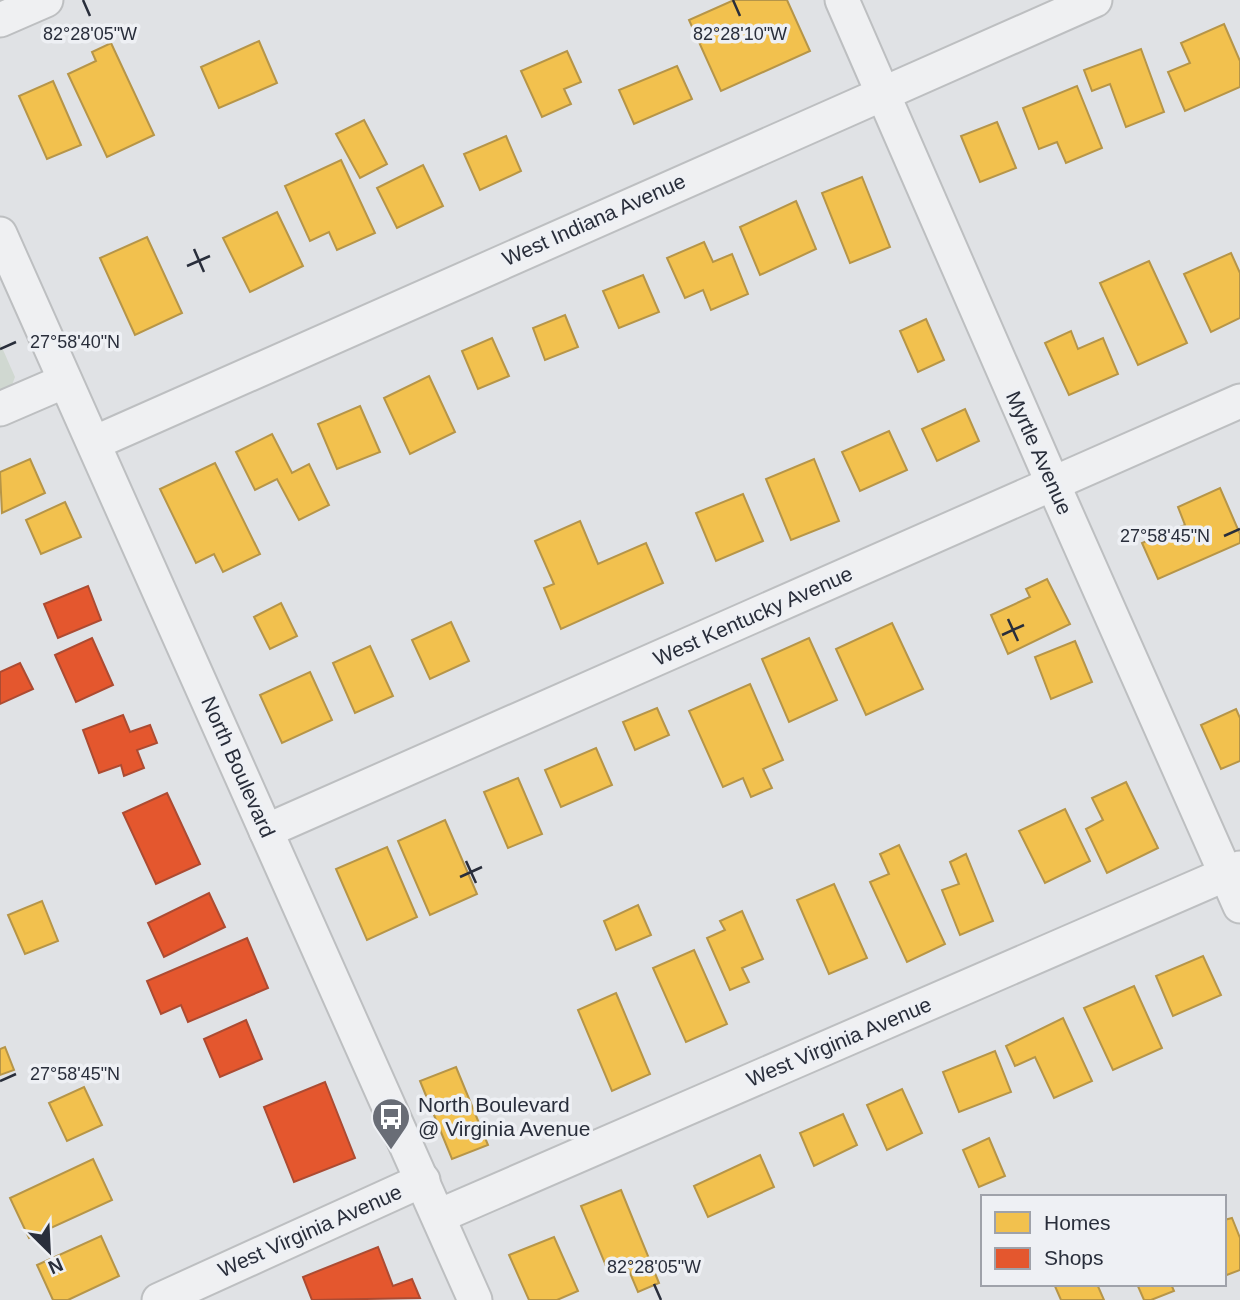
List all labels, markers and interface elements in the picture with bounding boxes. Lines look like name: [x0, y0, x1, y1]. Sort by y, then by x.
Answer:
text: 82°28'05"W: [43, 24, 137, 44]
text: 82°28'10"W: [693, 24, 787, 44]
street label: West Indiana Avenue: [499, 169, 689, 270]
text: 27°58'40"N: [30, 332, 120, 352]
street label: Myrtle Avenue: [1002, 388, 1077, 518]
text: 27°58'45"N: [1120, 526, 1210, 546]
street label: West Kentucky Avenue: [650, 561, 856, 670]
street label: North Boulevard: [197, 693, 280, 841]
street label: West Virginia Avenue: [743, 992, 935, 1091]
text: 27°58'45"N: [30, 1064, 120, 1084]
place label: North Boulevard @ Virginia Avenue: [418, 1093, 590, 1140]
bus stop icon: North Boulevard @ Virginia Avenue: [370, 1096, 412, 1151]
street label: West Virginia Avenue: [214, 1180, 405, 1281]
legend: [981, 1195, 1226, 1286]
text: Homes: [1044, 1211, 1111, 1234]
north arrow: [14, 1216, 84, 1286]
text: Shops: [1044, 1246, 1104, 1269]
text: N: [45, 1254, 66, 1278]
text: 82°28'05"W: [607, 1257, 701, 1277]

